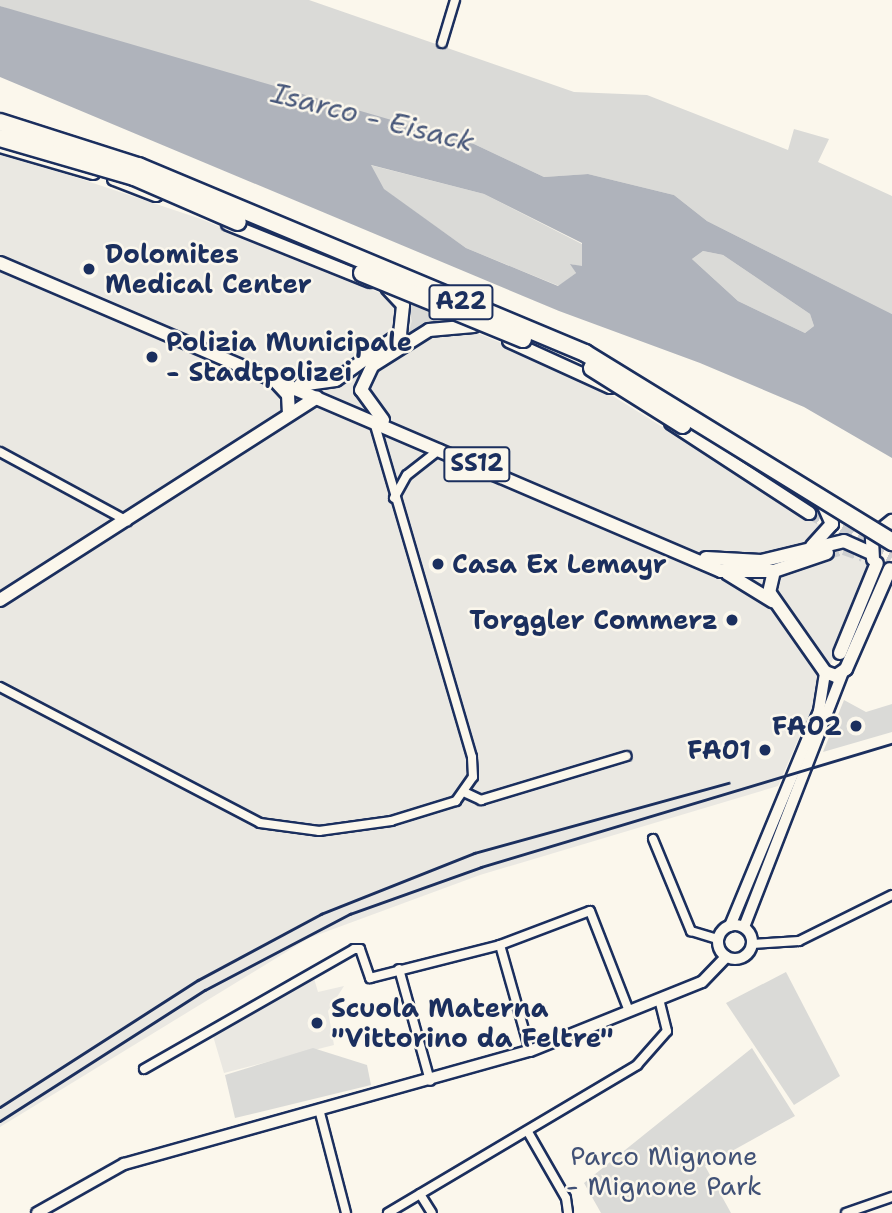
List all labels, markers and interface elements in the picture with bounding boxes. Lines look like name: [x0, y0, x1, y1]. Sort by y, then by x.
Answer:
water label: Isarco - Eisack: [268, 76, 478, 158]
place label: Dolomites Medical Center: [105, 238, 312, 300]
marker: Dolomites Medical Center: [79, 259, 99, 279]
road number: A22: [428, 282, 494, 323]
place label: Polizia Municipale - Stadtpolizei: [166, 326, 412, 388]
marker: Polizia Municipale - Stadtpolizei: [144, 349, 160, 365]
road number: SS12: [442, 444, 512, 485]
place label: Casa Ex Lemayr: [452, 548, 667, 580]
marker: Casa Ex Lemayr: [430, 556, 446, 572]
place label: Torggler Commerz: [469, 604, 718, 636]
marker: Torggler Commerz: [724, 612, 740, 628]
place label: FA02: [772, 710, 842, 742]
marker: FA02: [848, 718, 864, 734]
place label: FA01: [687, 734, 751, 766]
marker: FA01: [757, 742, 773, 758]
place label: Scuola Materna "Vittorino da Feltre": [331, 992, 614, 1054]
marker: Scuola Materna "Vittorino da Feltre": [309, 1015, 325, 1031]
park label: Parco Mignone - Mignone Park: [566, 1140, 762, 1202]

